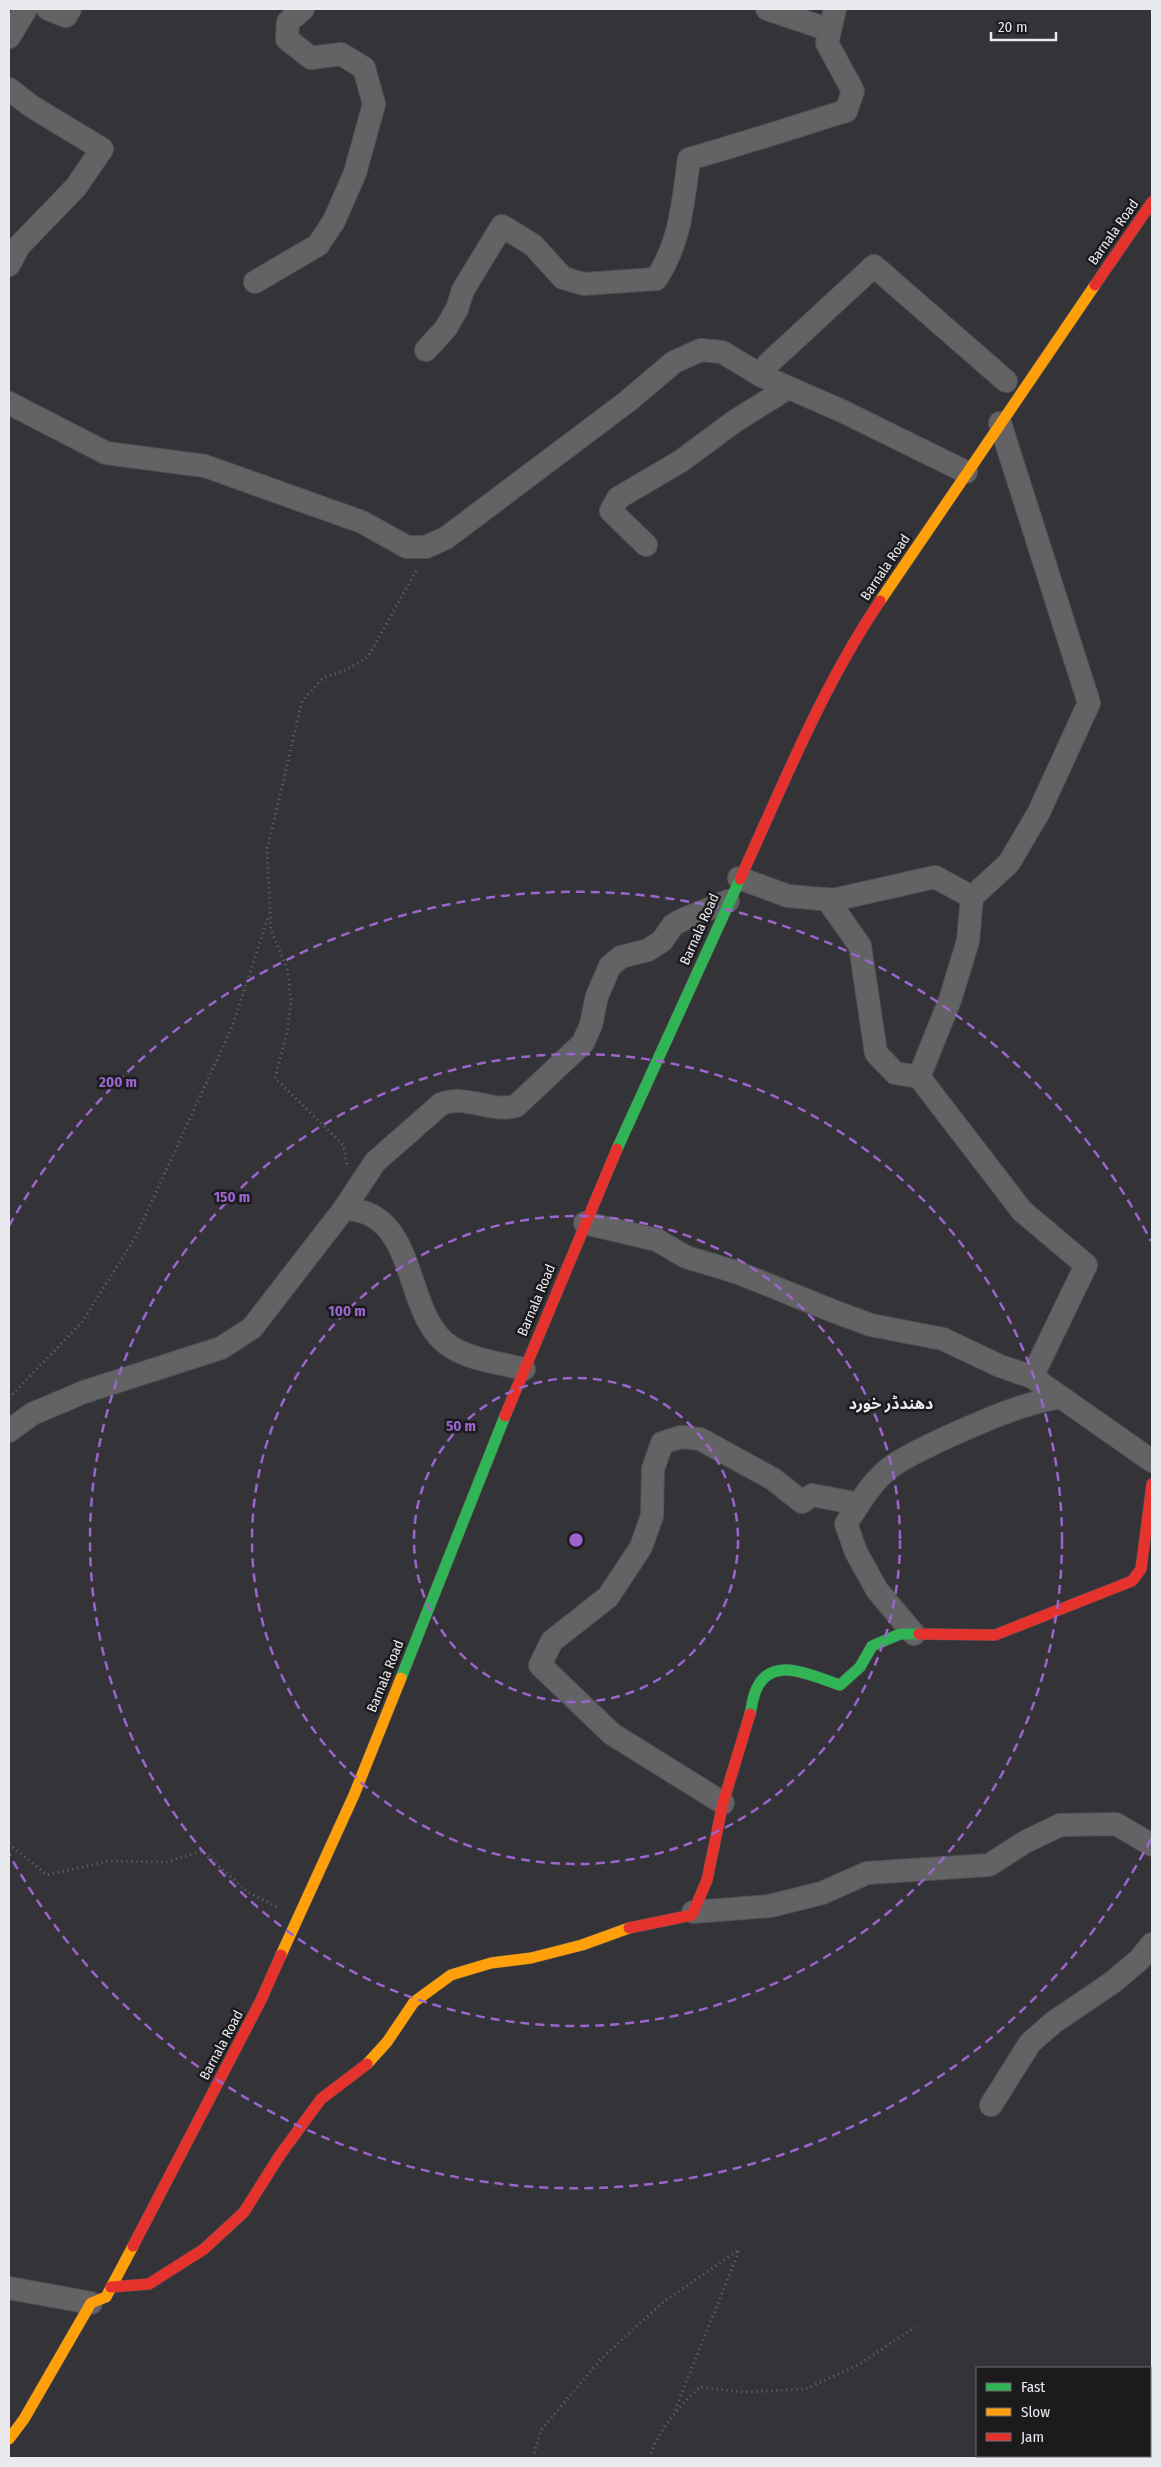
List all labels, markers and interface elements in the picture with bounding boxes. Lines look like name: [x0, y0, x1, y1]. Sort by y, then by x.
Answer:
scale bar: [991, 10, 1056, 42]
text: 20 m: [998, 18, 1028, 36]
street label: Barnala Road: [1085, 196, 1142, 268]
street label: Barnala Road: [857, 531, 914, 604]
street label: Barnala Road: [676, 891, 723, 968]
text: 200 m: [98, 1073, 137, 1091]
text: 150 m: [214, 1188, 250, 1206]
street label: Barnala Road: [514, 1262, 559, 1339]
text: 100 m: [328, 1302, 366, 1320]
district label: دھندڈر خورد: [849, 1394, 933, 1413]
text: 50 m: [446, 1417, 476, 1435]
centre of rings: [567, 1531, 585, 1549]
street label: Barnala Road: [363, 1638, 408, 1715]
street label: Barnala Road: [196, 2008, 247, 2083]
legend: [976, 2367, 1151, 2457]
text: Fast: [1021, 2378, 1045, 2396]
text: Slow: [1021, 2403, 1050, 2421]
text: Jam: [1021, 2428, 1044, 2446]

